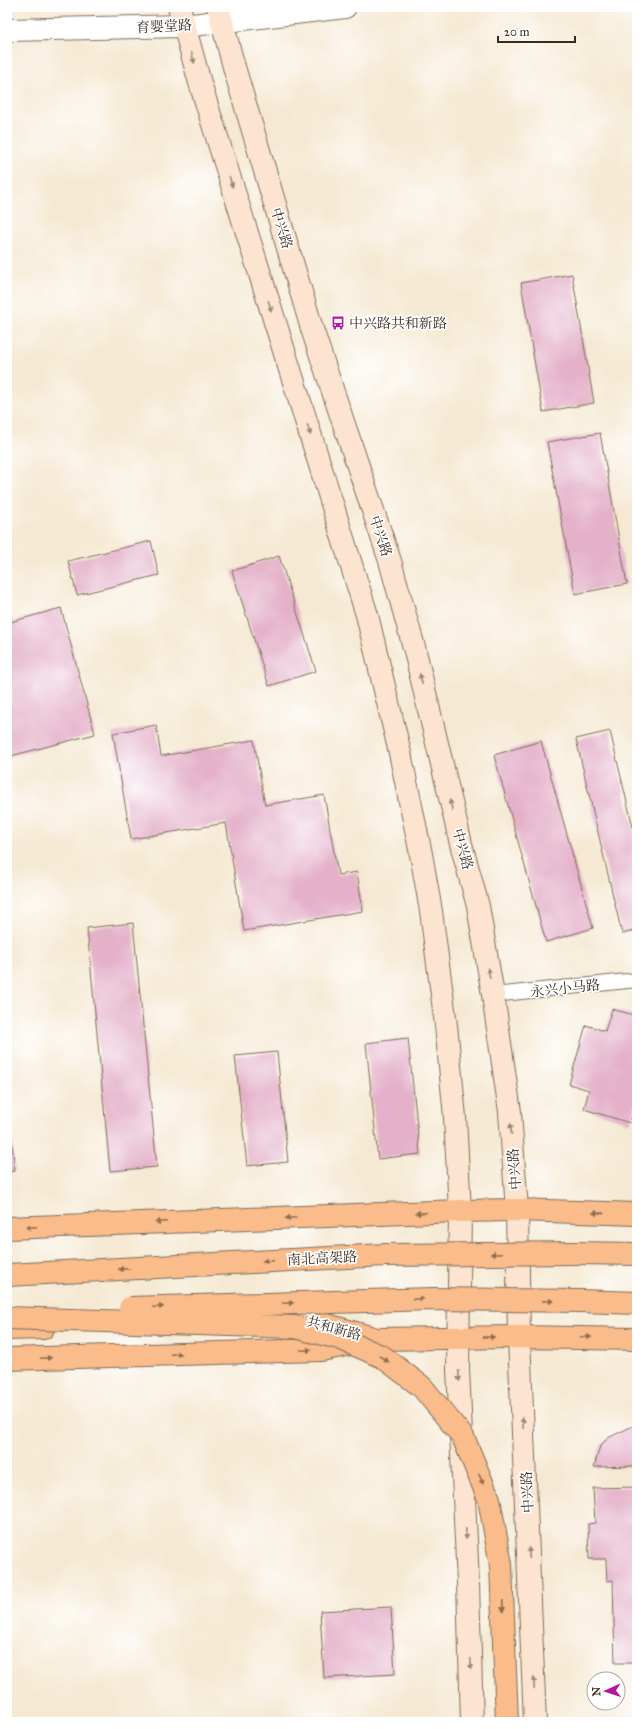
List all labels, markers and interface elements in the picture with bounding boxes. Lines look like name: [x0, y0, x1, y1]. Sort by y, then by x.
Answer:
street label: 育婴堂路: [136, 17, 192, 36]
scale bar: [498, 18, 575, 44]
text: 20 m: [504, 25, 530, 39]
one-way arrow: [190, 52, 196, 64]
one-way arrow: [228, 177, 234, 189]
street label: 中兴路: [267, 206, 296, 251]
one-way arrow: [267, 301, 273, 313]
bus stop icon: 中兴路共和新路: [330, 315, 346, 331]
place label: 中兴路共和新路: [349, 315, 447, 332]
one-way arrow: [306, 425, 312, 437]
street label: 中兴路: [366, 514, 395, 559]
one-way arrow: [418, 673, 424, 685]
one-way arrow: [448, 799, 454, 812]
street label: 中兴路: [449, 827, 476, 872]
one-way arrow: [486, 967, 492, 979]
street label: 永兴小马路: [529, 976, 601, 1001]
one-way arrow: [508, 1123, 515, 1135]
street label: 中兴路: [505, 1147, 524, 1191]
one-way arrow: [415, 1209, 427, 1216]
one-way arrow: [591, 1210, 604, 1216]
one-way arrow: [285, 1214, 297, 1221]
one-way arrow: [155, 1219, 167, 1226]
one-way arrow: [25, 1224, 37, 1231]
street label: 南北高架路: [287, 1248, 357, 1269]
one-way arrow: [489, 1251, 502, 1257]
one-way arrow: [262, 1258, 274, 1265]
one-way arrow: [118, 1265, 130, 1272]
one-way arrow: [412, 1296, 424, 1303]
one-way arrow: [542, 1298, 555, 1304]
one-way arrow: [282, 1300, 294, 1307]
one-way arrow: [152, 1304, 165, 1310]
street label: 共和新路: [305, 1313, 363, 1344]
one-way arrow: [483, 1334, 496, 1340]
one-way arrow: [580, 1334, 592, 1341]
one-way arrow: [300, 1347, 313, 1353]
one-way arrow: [170, 1351, 183, 1357]
one-way arrow: [40, 1354, 52, 1361]
one-way arrow: [378, 1355, 390, 1362]
one-way arrow: [456, 1370, 462, 1383]
one-way arrow: [520, 1417, 527, 1429]
street label: 中兴路: [518, 1471, 537, 1513]
one-way arrow: [478, 1473, 484, 1485]
one-way arrow: [463, 1528, 469, 1541]
one-way arrow: [526, 1547, 533, 1559]
one-way arrow: [500, 1600, 506, 1613]
one-way arrow: [467, 1658, 474, 1670]
north arrow: [586, 1671, 626, 1711]
one-way arrow: [531, 1676, 537, 1689]
text: N: [590, 1686, 603, 1697]

